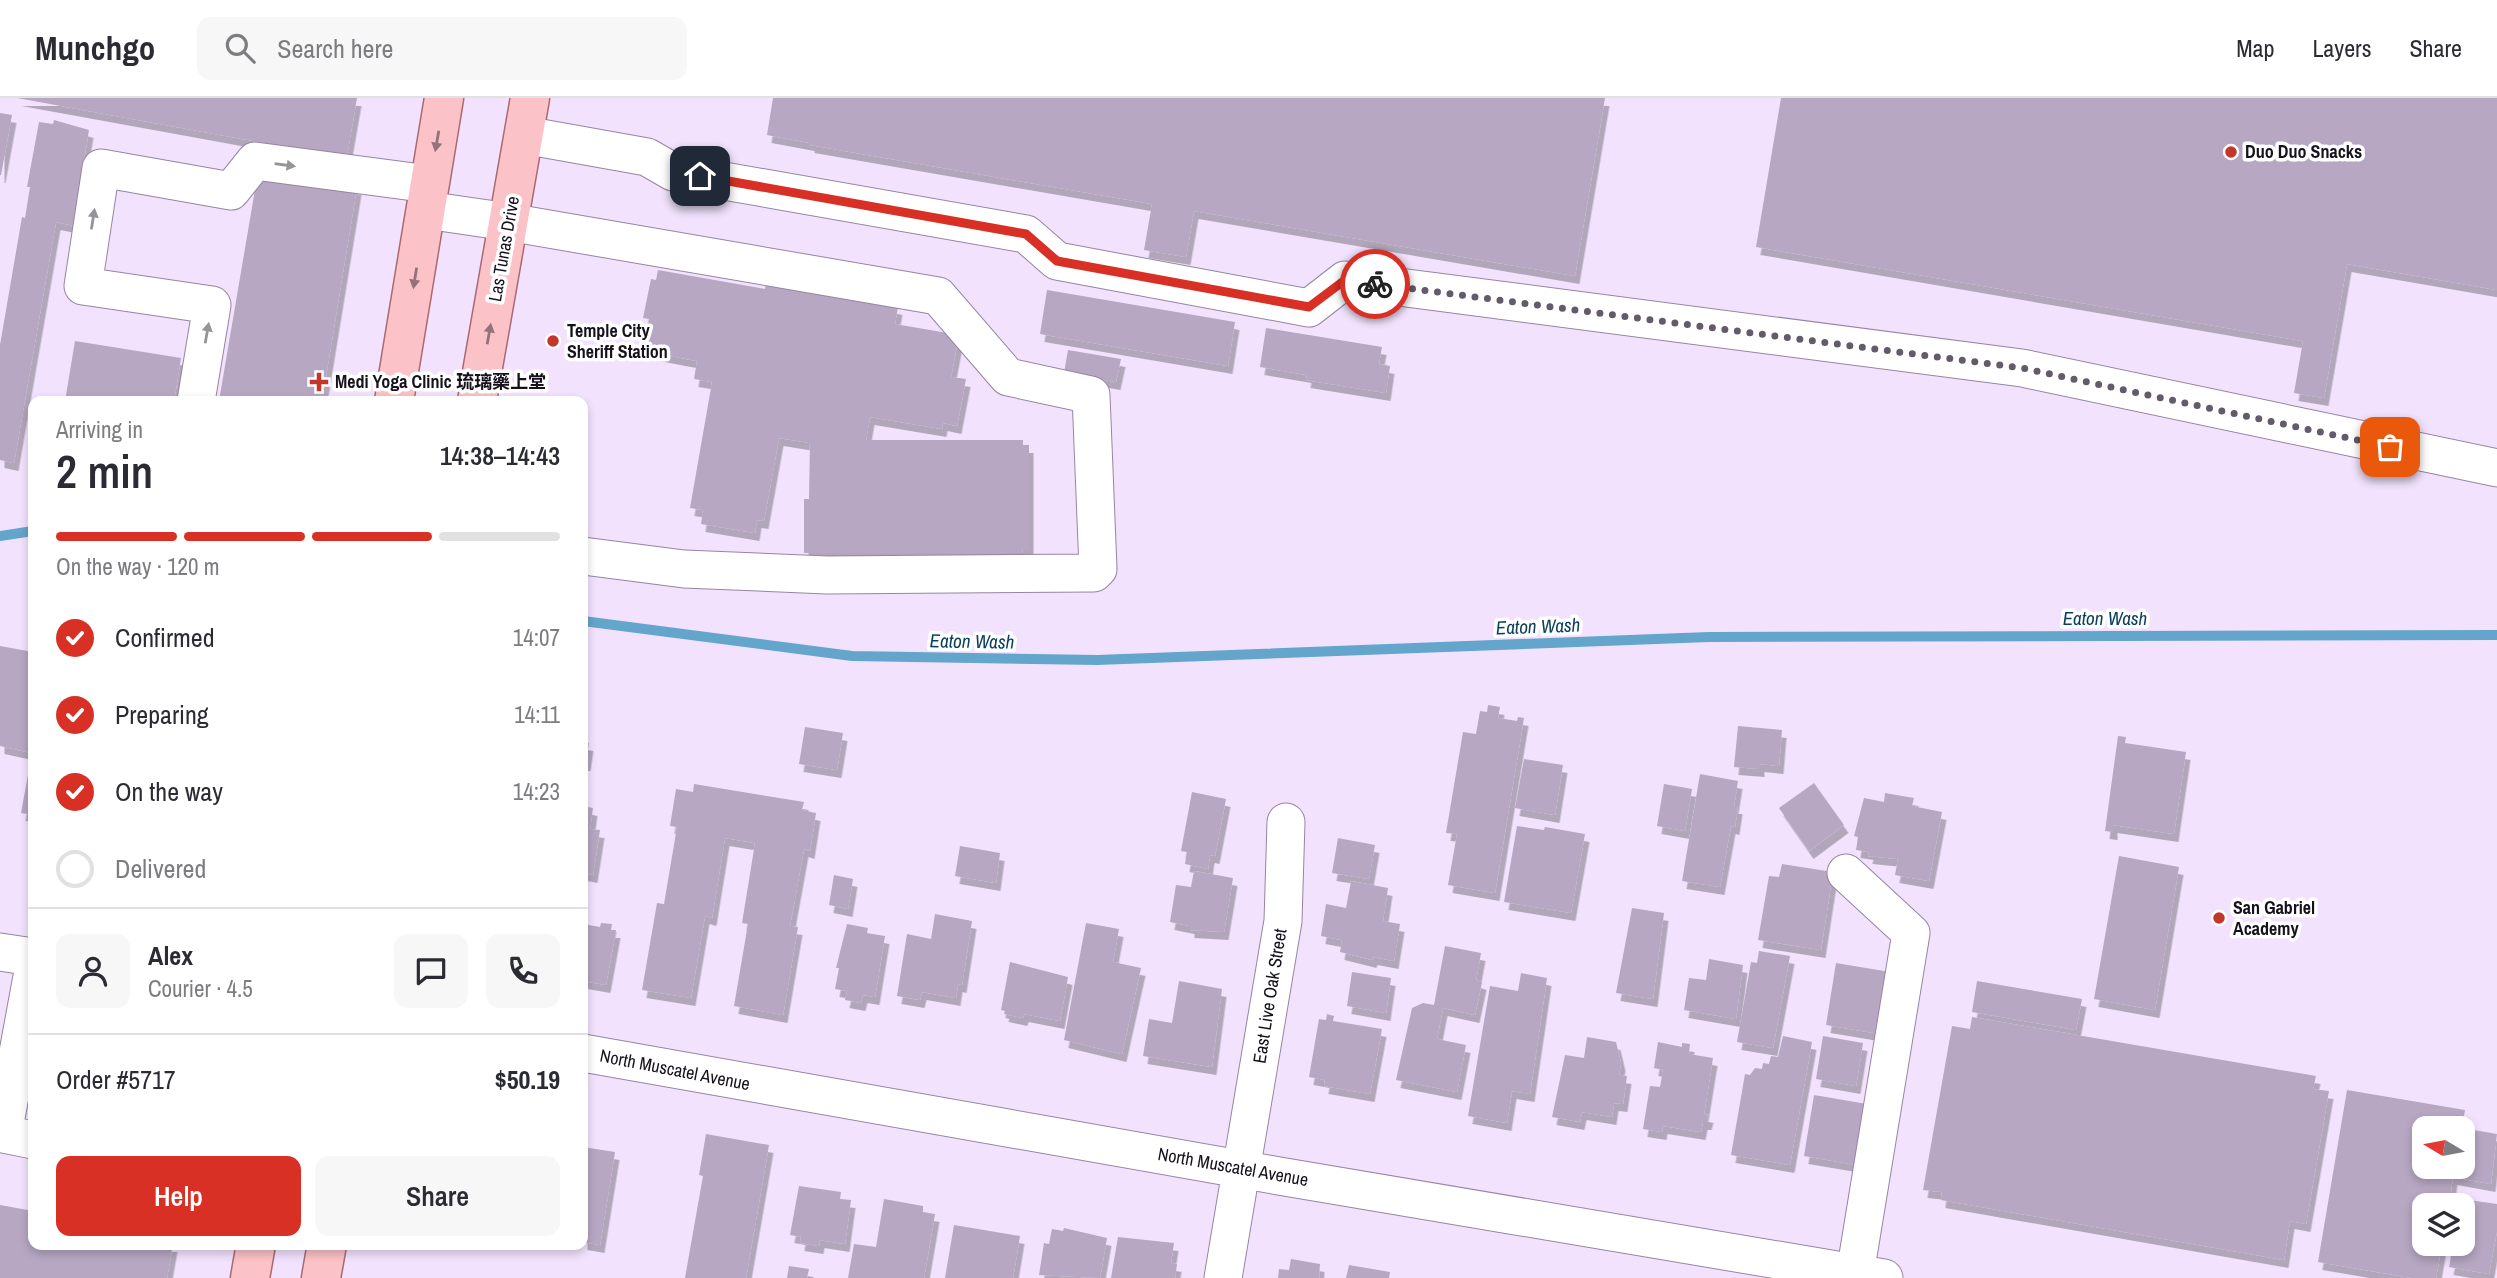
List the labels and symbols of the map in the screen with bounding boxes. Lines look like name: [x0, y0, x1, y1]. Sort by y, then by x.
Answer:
one-way arrow: [431, 130, 442, 152]
place label: Duo Duo Snacks: [2245, 139, 2362, 164]
marker: Duo Duo Snacks: [2223, 144, 2239, 160]
pin: [670, 146, 730, 206]
one-way arrow: [274, 160, 296, 171]
street label: Las Tunas Drive: [482, 194, 525, 304]
one-way arrow: [88, 208, 99, 230]
courier: [1340, 249, 1410, 319]
one-way arrow: [409, 267, 420, 289]
place label: Temple City Sheriff Station: [567, 318, 668, 364]
one-way arrow: [202, 322, 213, 344]
one-way arrow: [484, 322, 495, 344]
marker: Temple City Sheriff Station: [545, 333, 561, 349]
place label: Medi Yoga Clinic 琉璃藥上堂: [335, 369, 546, 394]
marker: Medi Yoga Clinic 琉璃藥上堂: [309, 372, 329, 392]
pin: [2360, 417, 2420, 477]
water label: Eaton Wash: [2063, 605, 2147, 631]
water label: Eaton Wash: [1495, 612, 1581, 640]
water label: Eaton Wash: [930, 627, 1014, 655]
place label: San Gabriel Academy: [2233, 895, 2315, 941]
marker: San Gabriel Academy: [2211, 910, 2227, 926]
street label: East Live Oak Street: [1247, 927, 1293, 1065]
street label: North Muscatel Avenue: [598, 1043, 752, 1096]
north arrow: [2412, 1116, 2474, 1180]
street label: North Muscatel Avenue: [1156, 1141, 1310, 1192]

